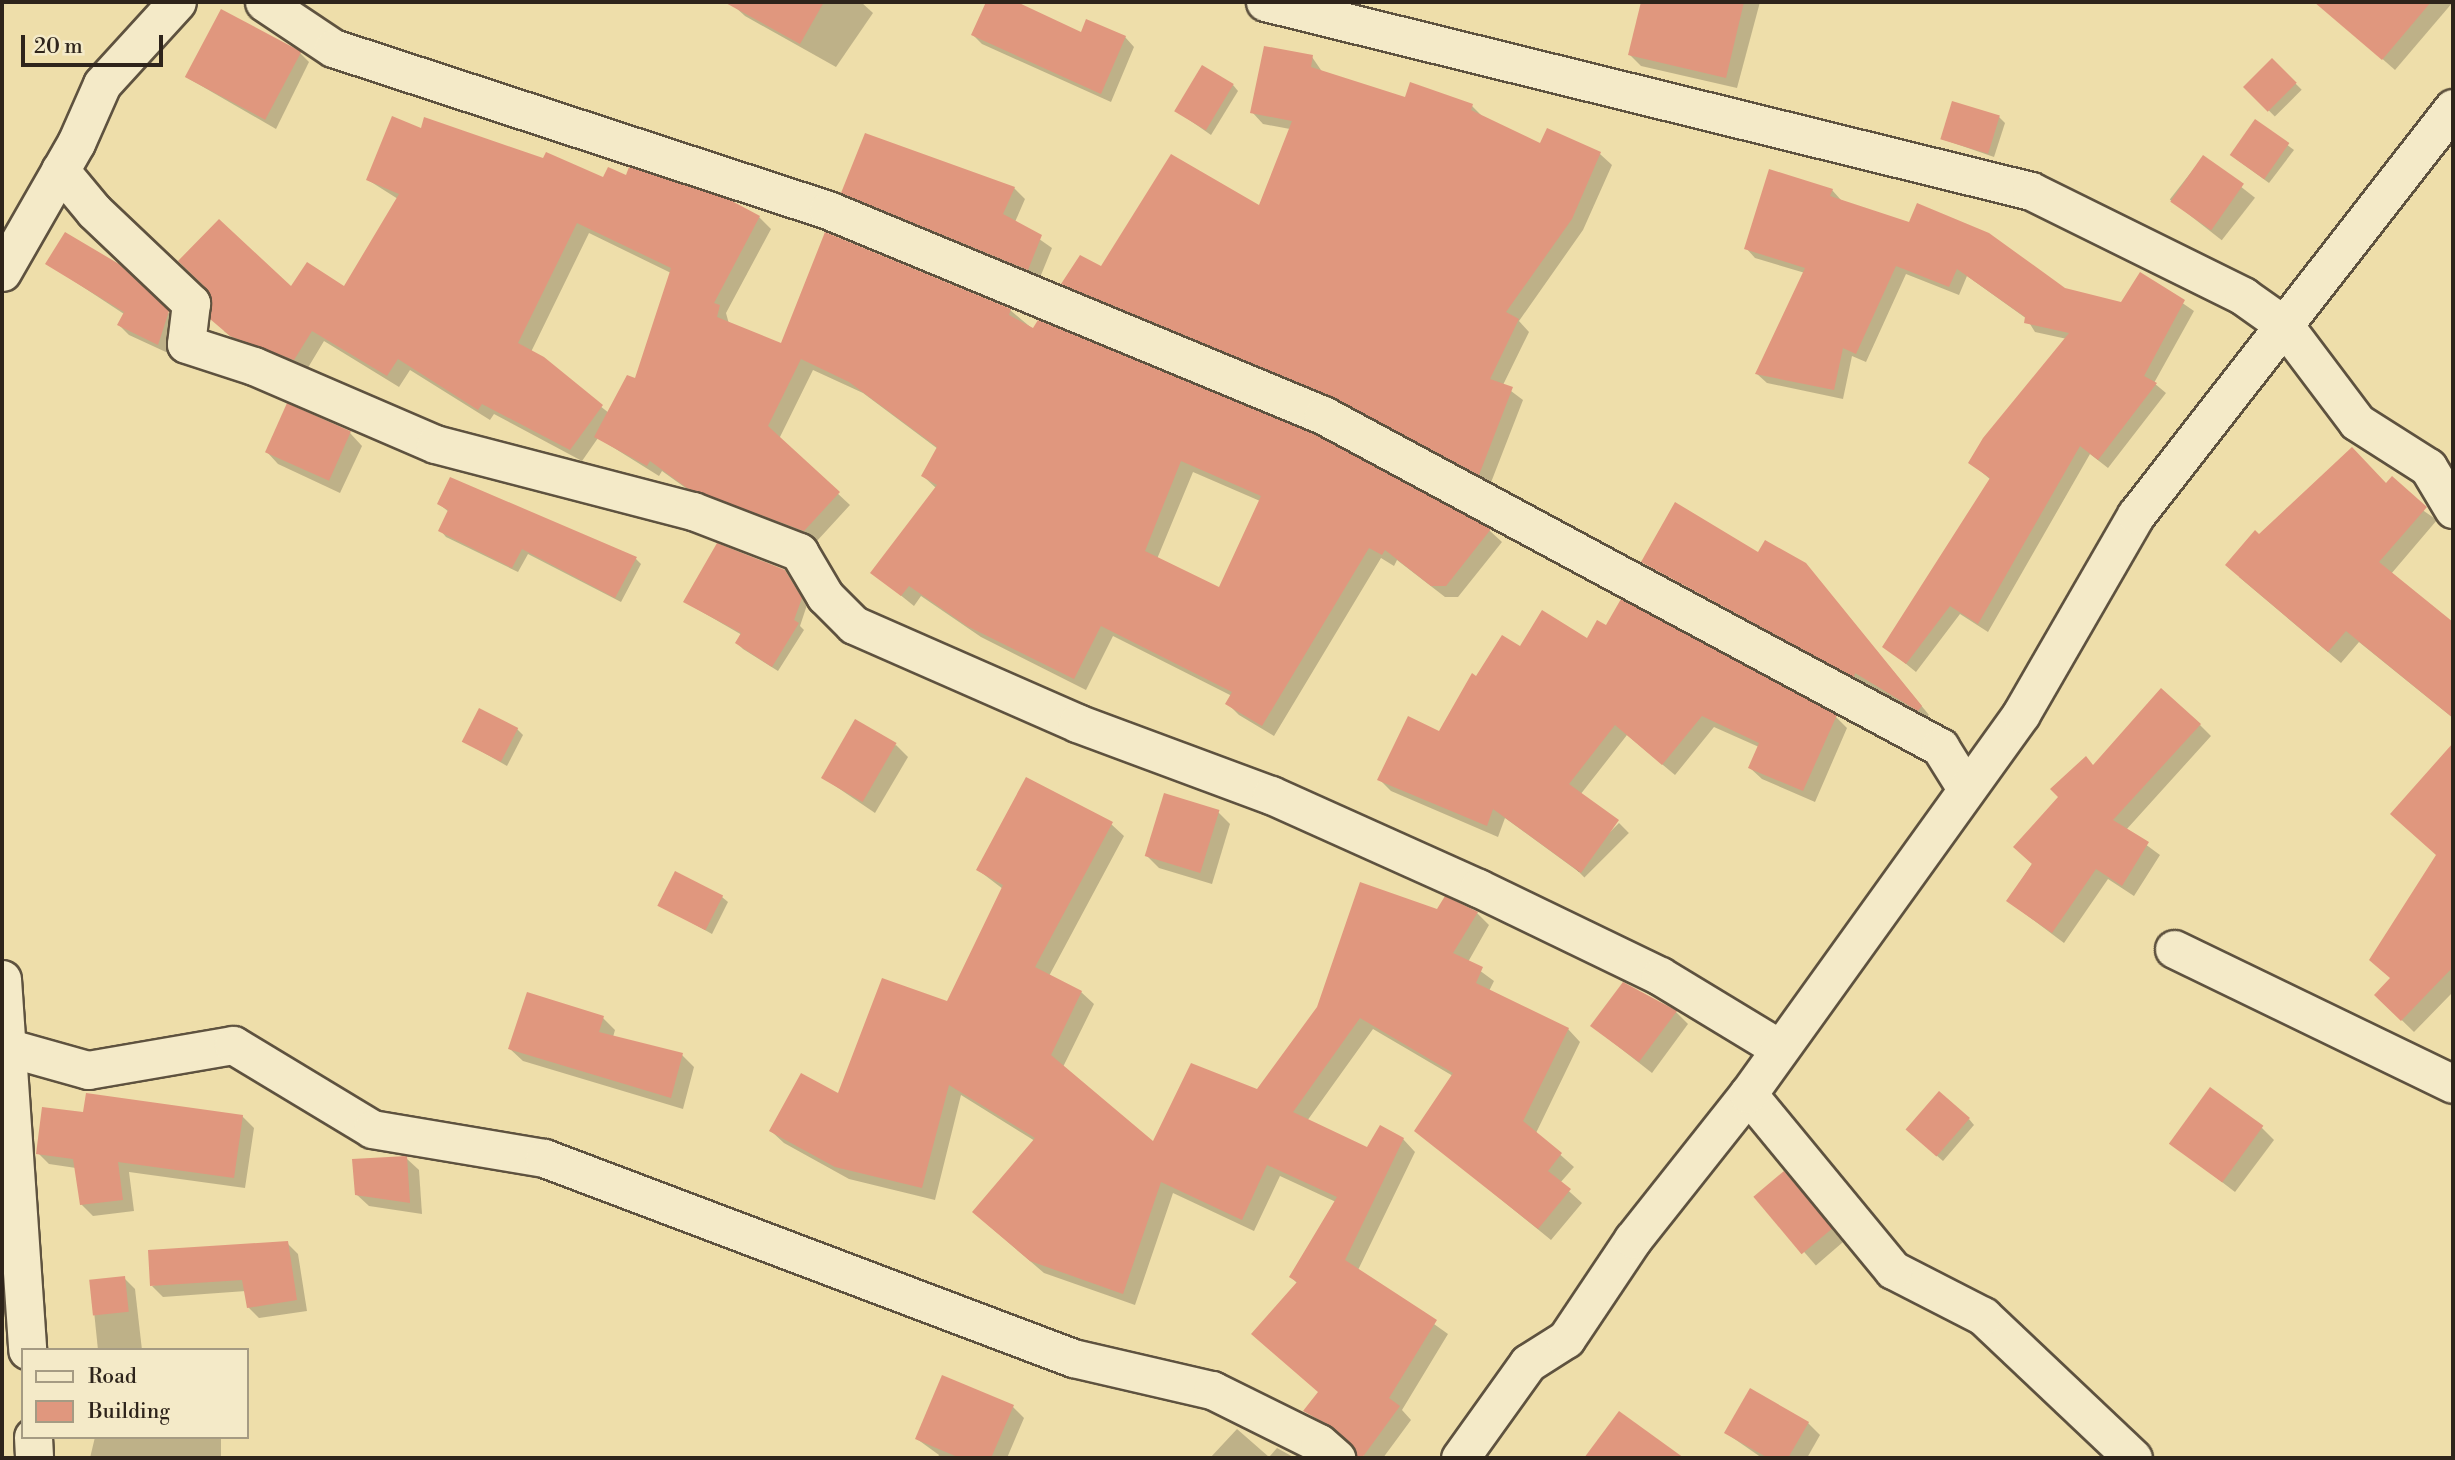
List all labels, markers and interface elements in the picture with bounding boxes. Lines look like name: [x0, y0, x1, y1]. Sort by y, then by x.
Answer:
scale bar: [24, 21, 166, 65]
text: 20 m: [34, 34, 83, 60]
legend: [21, 1348, 248, 1439]
text: Road: [88, 1364, 137, 1390]
text: Building: [88, 1399, 170, 1425]

